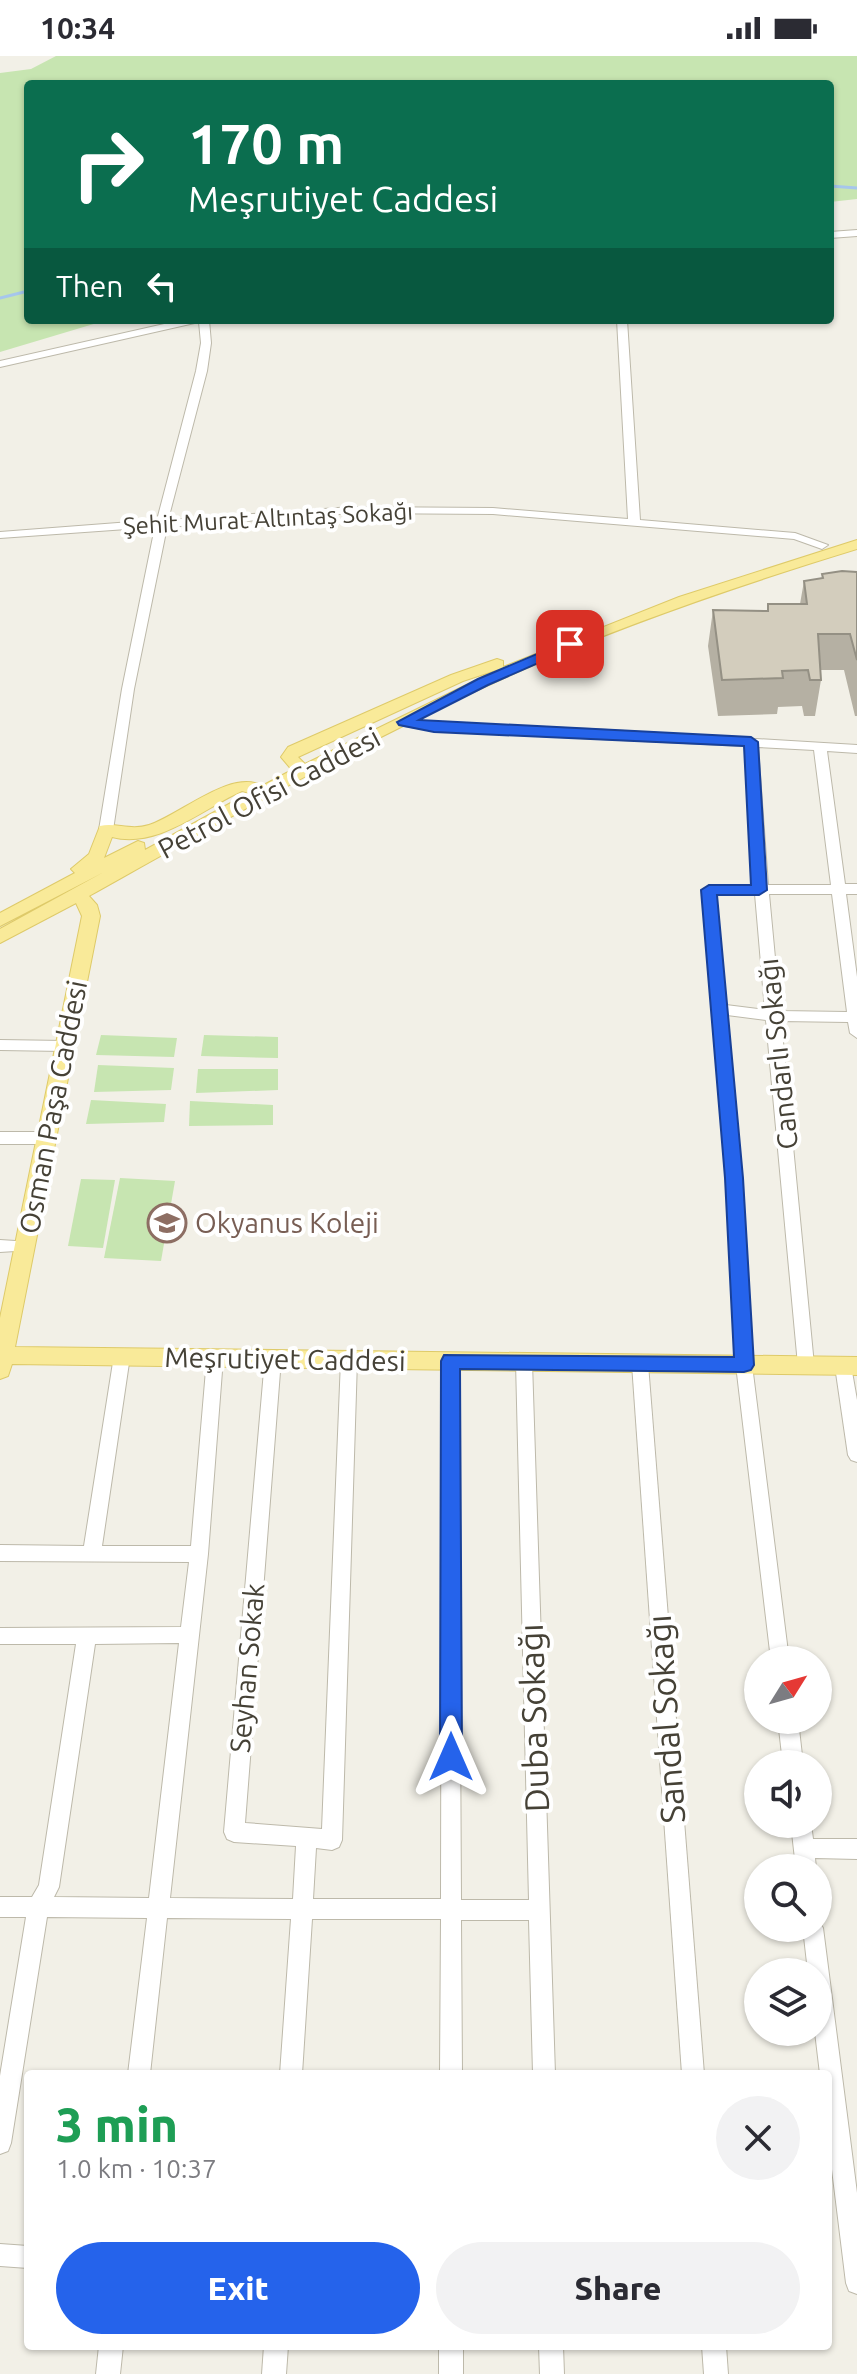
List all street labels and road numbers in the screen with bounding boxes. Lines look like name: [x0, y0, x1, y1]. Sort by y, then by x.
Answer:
street label: Şehit Murat Altıntaş Sokağı: [122, 497, 414, 540]
street label: Petrol Ofisi Caddesi: [153, 721, 385, 864]
street label: Candarlı Sokağı: [752, 957, 803, 1151]
street label: Osman Paşa Caddesi: [13, 978, 92, 1236]
street label: Meşrutiyet Caddesi: [164, 1341, 406, 1376]
street label: Seyhan Sokak: [224, 1582, 269, 1754]
street label: Sandal Sokağı: [639, 1614, 691, 1825]
street label: Duba Sokağı: [511, 1623, 555, 1813]

